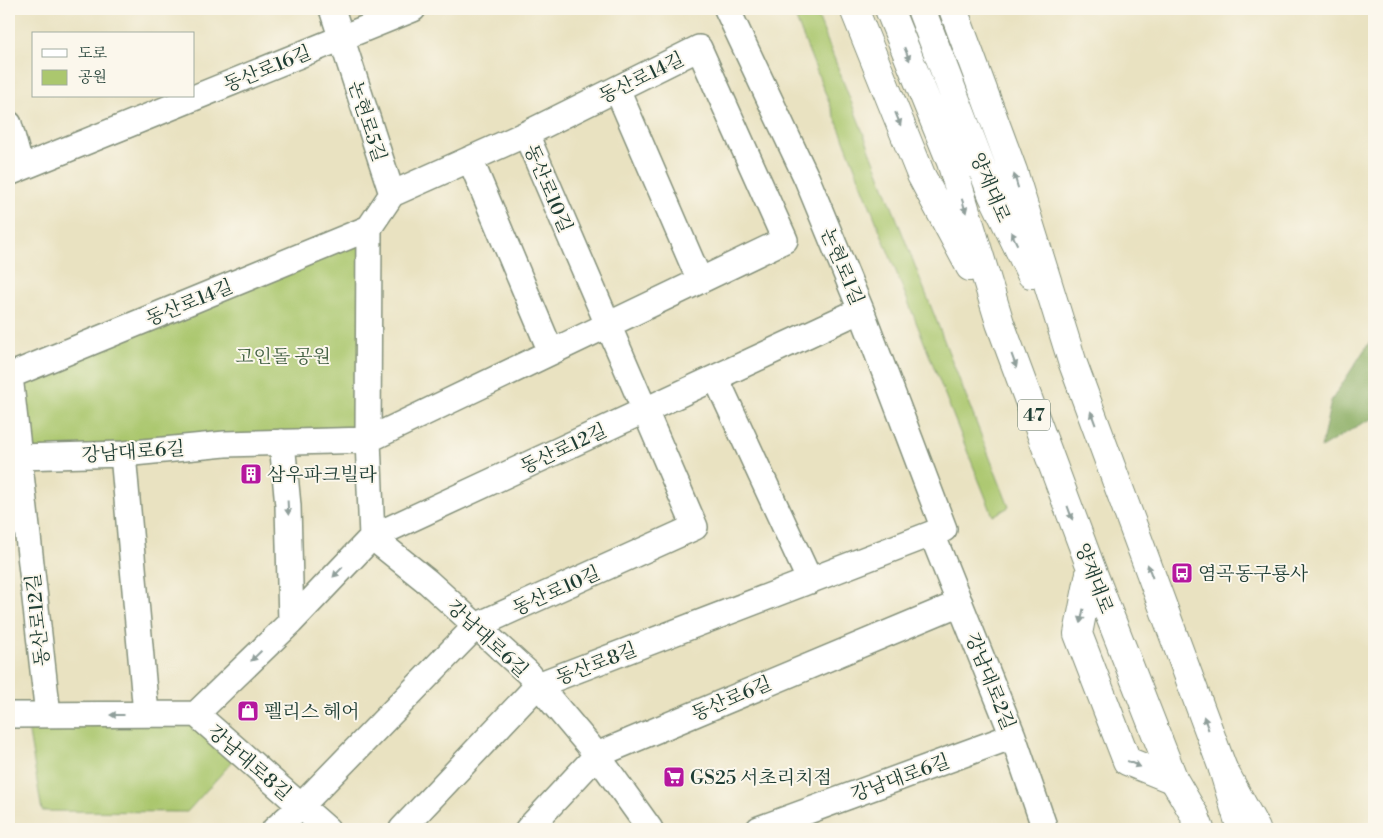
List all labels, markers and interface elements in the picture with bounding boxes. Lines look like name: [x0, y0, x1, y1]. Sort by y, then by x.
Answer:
legend: [32, 32, 195, 98]
street label: 동산로16길: [220, 40, 315, 97]
text: 도로: [78, 44, 107, 63]
street label: 동산로14길: [595, 47, 688, 109]
one-way arrow: [903, 47, 911, 62]
text: 공원: [78, 68, 107, 87]
street label: 논현로5길: [343, 78, 391, 165]
one-way arrow: [895, 112, 903, 126]
street label: 동산로10길: [519, 141, 577, 236]
street label: 양재대로: [965, 149, 1015, 226]
one-way arrow: [1012, 173, 1020, 188]
one-way arrow: [961, 199, 969, 214]
street label: 논현로1길: [815, 224, 869, 309]
one-way arrow: [1009, 231, 1017, 245]
street label: 동산로14길: [142, 275, 237, 331]
park label: 고인돌 공원: [235, 345, 331, 369]
one-way arrow: [1011, 353, 1018, 368]
road number: 47: [1018, 400, 1050, 430]
one-way arrow: [1089, 410, 1097, 425]
street label: 동산로12길: [516, 418, 611, 479]
street label: 강남대로6길: [81, 436, 185, 468]
building icon: 삼우파크빌라: [239, 462, 263, 486]
place label: 삼우파크빌라: [267, 463, 377, 487]
one-way arrow: [284, 500, 292, 516]
one-way arrow: [1066, 506, 1074, 521]
street label: 양재대로: [1070, 540, 1118, 617]
street label: 동산로10길: [509, 561, 604, 621]
bus stop icon: 염곡동구룡사: [1170, 561, 1194, 585]
place label: 염곡동구룡사: [1198, 562, 1309, 586]
one-way arrow: [1146, 563, 1153, 578]
one-way arrow: [332, 566, 344, 578]
street label: 동산로12길: [21, 572, 55, 667]
street label: 강남대로6길: [441, 595, 533, 683]
one-way arrow: [1077, 608, 1085, 624]
street label: 강남대로2길: [960, 629, 1020, 733]
street label: 동산로8길: [552, 637, 640, 690]
one-way arrow: [250, 650, 262, 662]
street label: 동산로6길: [688, 671, 775, 727]
shop icon: 펠리스 헤어: [236, 699, 260, 723]
place label: 펠리스 헤어: [264, 700, 360, 724]
one-way arrow: [109, 711, 125, 719]
one-way arrow: [1202, 715, 1210, 730]
street label: 강남대로8길: [202, 720, 296, 806]
street label: 강남대로6길: [848, 749, 953, 807]
one-way arrow: [1127, 760, 1141, 768]
supermarket icon: GS25 서초리치점: [662, 765, 686, 789]
place label: GS25 서초리치점: [690, 766, 832, 790]

